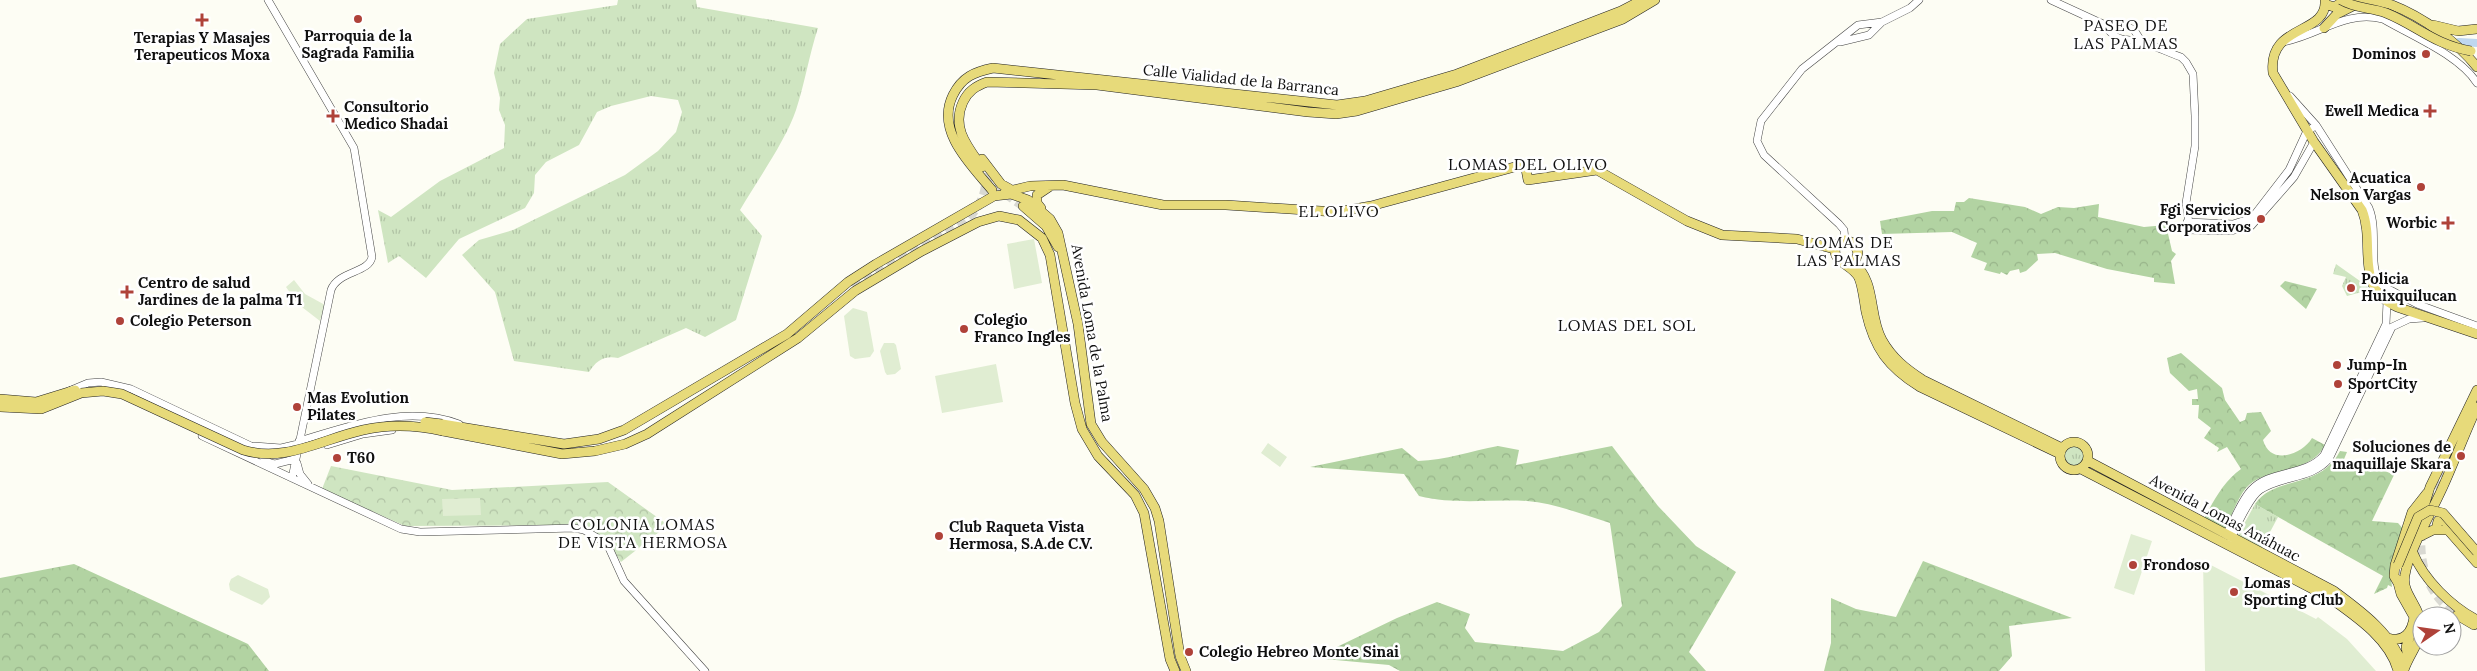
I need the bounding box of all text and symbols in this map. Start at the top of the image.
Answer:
marker: Terapias Y Masajes Terapeuticos Moxa [195,13,209,27]
marker: Parroquia de la Sagrada Familia [352,13,364,25]
district label: PASEO DE LAS PALMAS [2073,15,2179,53]
place label: Parroquia de la Sagrada Familia [302,26,415,62]
place label: Terapias Y Masajes Terapeuticos Moxa [134,28,270,64]
place label: Dominos [2352,44,2416,63]
marker: Dominos [2420,48,2432,60]
street label: Calle Vialidad de la Barranca [1142,60,1340,99]
place label: Consultorio Medico Shadai [344,97,448,133]
place label: Ewell Medica [2325,101,2419,120]
marker: Ewell Medica [2423,104,2437,118]
marker: Consultorio Medico Shadai [326,109,340,123]
district label: LOMAS DEL OLIVO [1448,154,1608,174]
place label: Acuatica Nelson Vargas [2310,168,2411,204]
marker: Acuatica Nelson Vargas [2415,181,2427,193]
place label: Fgi Servicios Corporativos [2158,200,2251,236]
district label: EL OLIVO [1298,201,1380,221]
marker: Fgi Servicios Corporativos [2255,213,2267,225]
place label: Worbic [2386,213,2437,232]
marker: Worbic [2441,216,2455,230]
district label: LOMAS DE LAS PALMAS [1796,232,1902,270]
street label: Avenida Loma de la Palma [1067,242,1118,423]
place label: Policia Huixquilucan [2361,269,2457,305]
place label: Centro de salud Jardines de la palma T1 [138,273,302,309]
marker: Policia Huixquilucan [2345,282,2357,294]
marker: Centro de salud Jardines de la palma T1 [120,285,134,299]
place label: Colegio Franco Ingles [974,310,1071,346]
place label: Colegio Peterson [130,311,252,330]
marker: Colegio Peterson [114,315,126,327]
district label: LOMAS DEL SOL [1558,315,1696,335]
marker: Colegio Franco Ingles [958,323,970,335]
place label: Jump-In [2347,355,2408,374]
marker: Jump-In [2331,359,2343,371]
place label: SportCity [2348,374,2418,393]
marker: SportCity [2332,378,2344,390]
place label: Mas Evolution Pilates [307,388,409,424]
marker: Mas Evolution Pilates [291,401,303,413]
place label: Soluciones de maquillaje Skara [2332,437,2451,473]
place label: T60 [347,448,375,467]
marker: Soluciones de maquillaje Skara [2455,450,2467,462]
marker: T60 [331,452,343,464]
street label: Avenida Lomas Anáhuac [2146,469,2304,565]
district label: COLONIA LOMAS DE VISTA HERMOSA [558,514,728,552]
place label: Club Raqueta Vista Hermosa, S.A.de C.V. [949,517,1093,553]
marker: Club Raqueta Vista Hermosa, S.A.de C.V. [933,530,945,542]
place label: Frondoso [2143,555,2210,574]
marker: Frondoso [2127,559,2139,571]
place label: Lomas Sporting Club [2244,573,2344,609]
marker: Lomas Sporting Club [2228,586,2240,598]
north arrow [2412,606,2462,656]
text: N [2440,621,2460,636]
place label: Colegio Hebreo Monte Sinai [1199,642,1399,661]
marker: Colegio Hebreo Monte Sinai [1183,646,1195,658]

